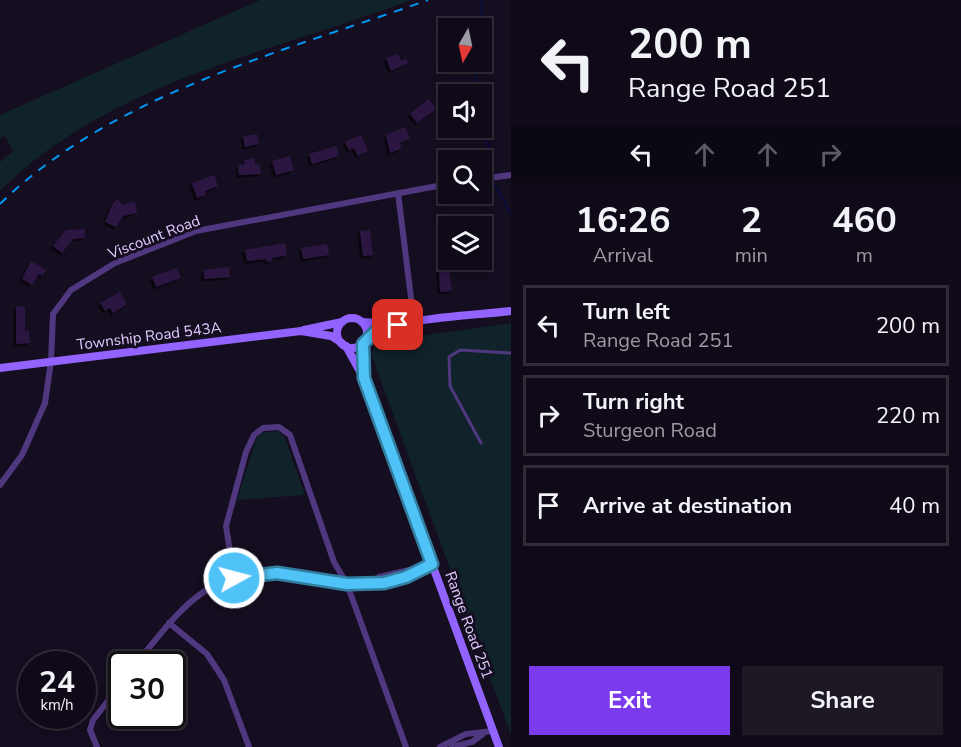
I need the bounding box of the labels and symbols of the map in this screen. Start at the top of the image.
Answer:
north arrow [438,18,492,72]
street label: Viscount Road [104,210,203,264]
pin [372,299,423,350]
street label: Township Road 543A [75,317,223,355]
position arrow [202,546,266,610]
street label: Range Road 251 [440,569,498,681]
speed limit sign: 30 [108,651,186,729]

